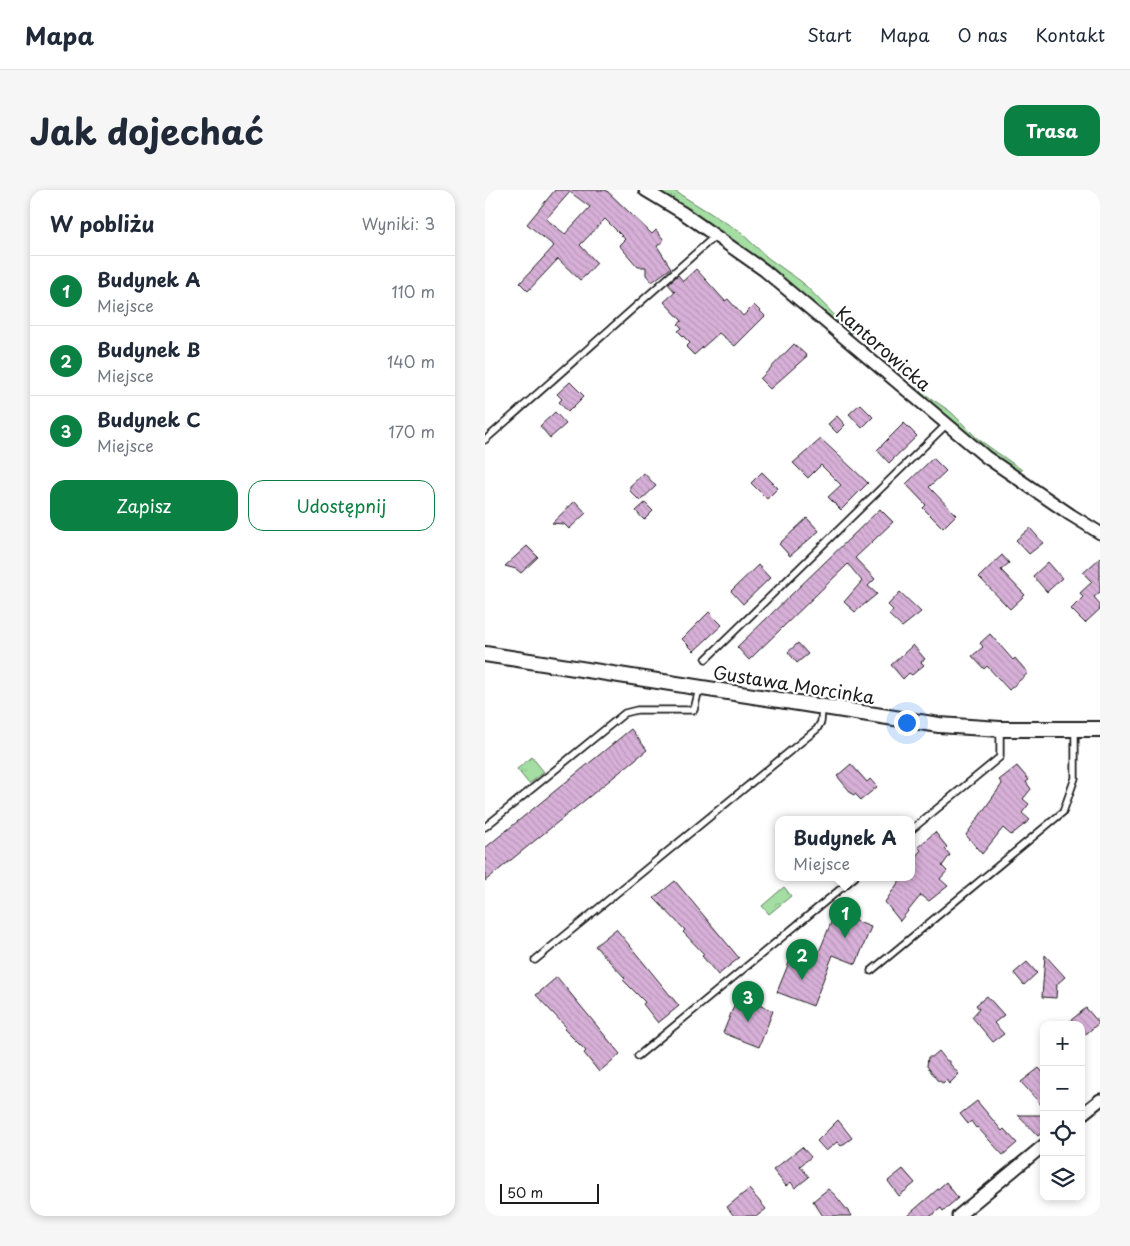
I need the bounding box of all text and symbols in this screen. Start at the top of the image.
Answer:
text: Mapa [25,17,94,53]
text: Start [807,21,852,48]
text: Mapa [880,21,929,48]
text: O nas [957,21,1007,48]
text: Kontakt [1035,21,1105,48]
text: Jak dojechać [30,104,264,157]
button: Trasa [1004,105,1100,156]
text: W pobliżu [50,207,155,239]
text: Wyniki: 3 [362,211,435,235]
text: Budynek A [97,265,200,293]
text: 1 [62,279,70,303]
text: 110 m [392,279,435,303]
text: Miejsce [97,293,154,317]
street label: Kantorowicka [831,299,938,397]
text: Budynek B [97,335,201,363]
text: 2 [60,349,72,373]
text: 140 m [387,349,435,373]
text: Miejsce [97,363,154,387]
text: Budynek C [97,405,201,433]
text: 3 [61,419,71,443]
text: 170 m [389,419,435,443]
text: Miejsce [97,433,154,457]
button: Zapisz [50,480,238,531]
button: Udostępnij [248,480,435,531]
street label: Gustawa Morcinka [711,658,877,710]
your location [894,710,920,736]
popup [775,816,915,881]
text: Budynek A [793,823,897,851]
text: Miejsce [793,851,850,875]
pin: 1 [829,897,861,938]
pin: 2 [786,939,818,980]
pin: 3 [732,981,764,1022]
map controls [1040,1021,1085,1201]
button: + [1040,1021,1085,1066]
button: − [1040,1066,1085,1111]
button: locate [1040,1111,1085,1156]
button: layers [1040,1156,1085,1201]
scale bar [500,1181,599,1204]
text: 50 m [507,1182,543,1203]

